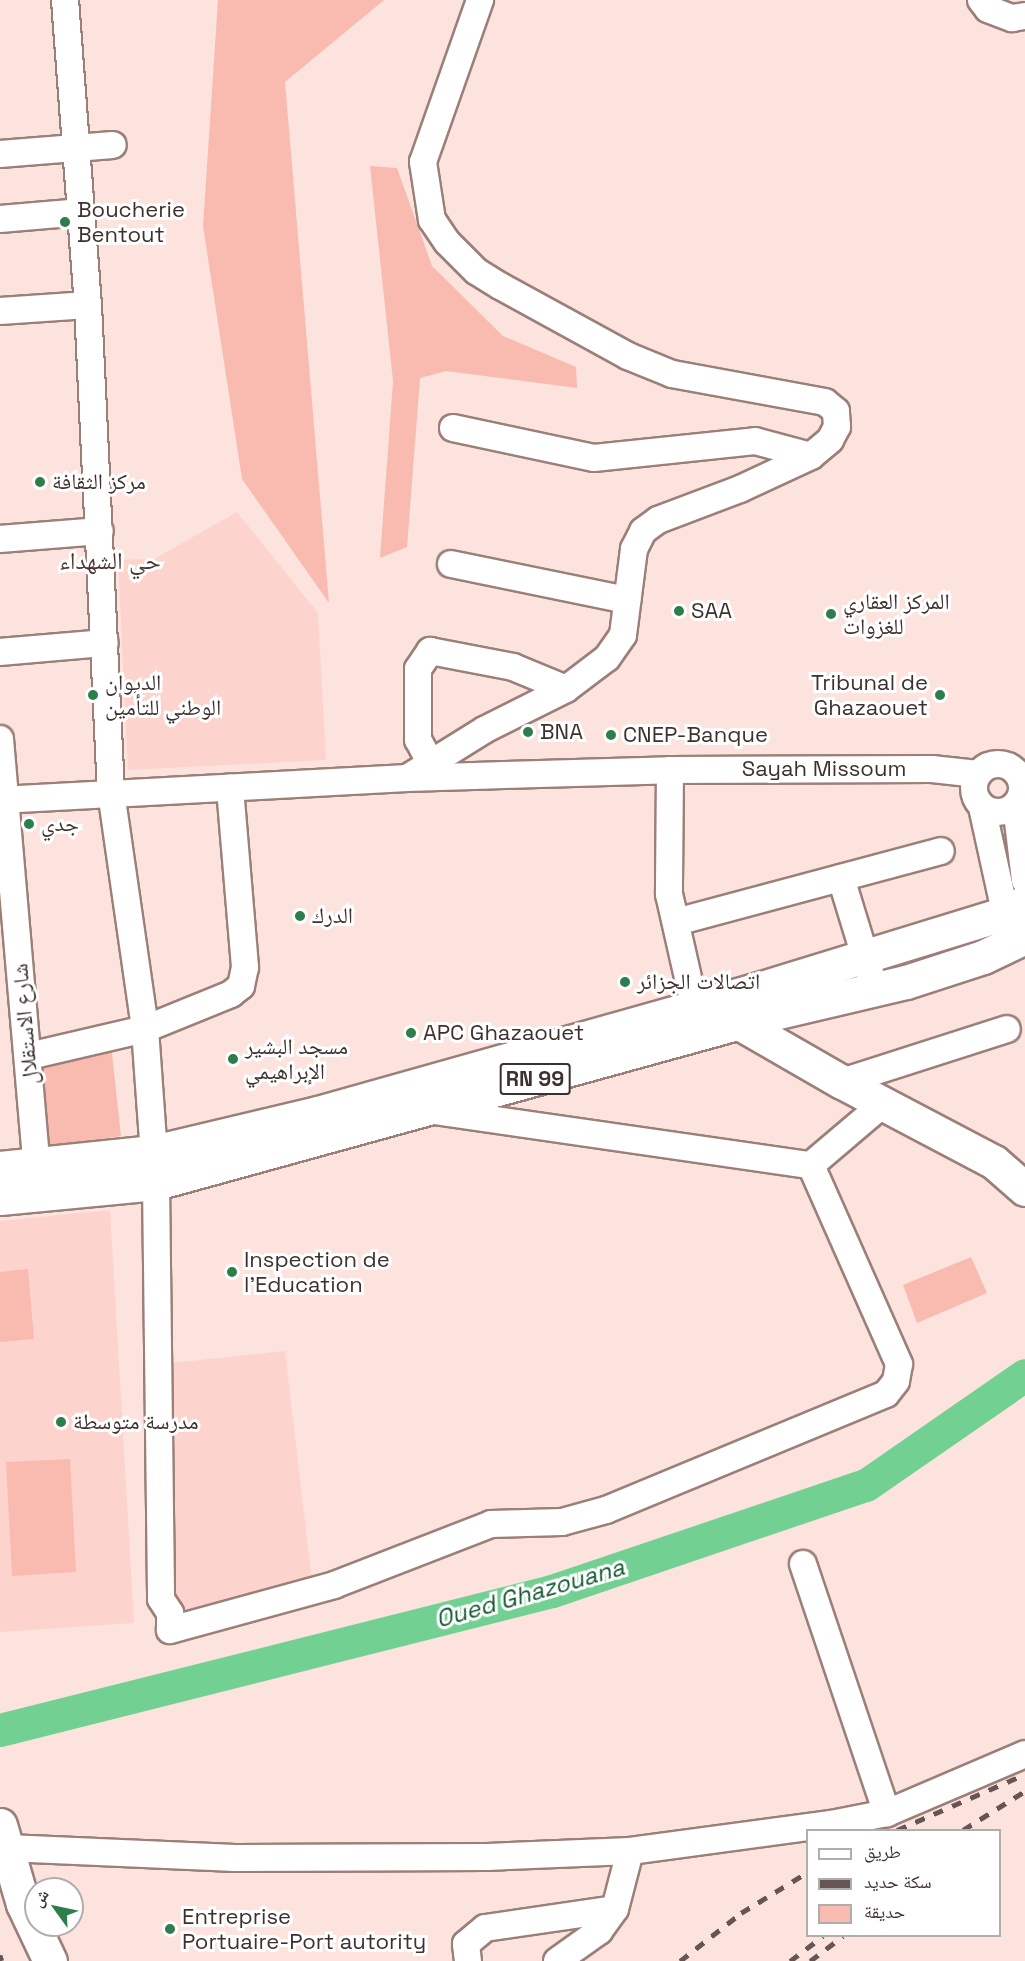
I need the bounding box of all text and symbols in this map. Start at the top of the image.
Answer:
place label: Boucherie Bentout [77,196,185,248]
marker: Boucherie Bentout [58,215,72,229]
place label: مركز الثقافة [52,469,146,495]
marker: مركز الثقافة [33,475,47,489]
district label: حي الشهداء [59,547,161,575]
place label: المركز العقاري للغزوات [843,588,950,640]
place label: SAA [691,598,732,624]
marker: SAA [672,604,686,618]
marker: المركز العقاري للغزوات [824,607,838,621]
place label: الديوان الوطني للتأمين [105,669,221,720]
place label: Tribunal de Ghazaouet [811,669,928,720]
marker: الديوان الوطني للتأمين [86,688,100,702]
marker: Tribunal de Ghazaouet [933,688,947,702]
place label: BNA [540,719,583,745]
place label: CNEP-Banque [623,722,768,748]
marker: BNA [521,725,535,739]
marker: CNEP-Banque [604,728,618,742]
street label: Sayah Missoum [742,756,906,782]
place label: جدي [41,811,79,837]
marker: جدي [22,817,36,831]
place label: الدرك [312,903,353,929]
marker: الدرك [293,909,307,923]
street label: شارع الاستقلال [7,962,43,1086]
place label: اتصالات الجزائر [637,969,760,995]
marker: اتصالات الجزائر [618,975,632,989]
place label: APC Ghazaouet [423,1020,584,1046]
marker: APC Ghazaouet [404,1026,418,1040]
place label: مسجد البشير الإبراهيمي [245,1033,348,1084]
marker: مسجد البشير الإبراهيمي [226,1052,240,1066]
road number: RN 99 [499,1061,571,1097]
place label: Inspection de l'Education [244,1246,390,1298]
marker: Inspection de l'Education [225,1265,239,1279]
place label: مدرسة متوسطة [73,1409,199,1435]
marker: مدرسة متوسطة [54,1415,68,1429]
water label: Oued Ghazouana [432,1552,628,1634]
legend [806,1829,1001,1937]
text: طريق [864,1840,901,1863]
text: سكة حديد [864,1870,932,1893]
north arrow [24,1877,84,1937]
text: ش [27,1885,54,1911]
text: حديقة [864,1900,905,1923]
place label: Entreprise Portuaire-Port autority [182,1903,426,1954]
marker: Entreprise Portuaire-Port autority [163,1922,177,1936]

